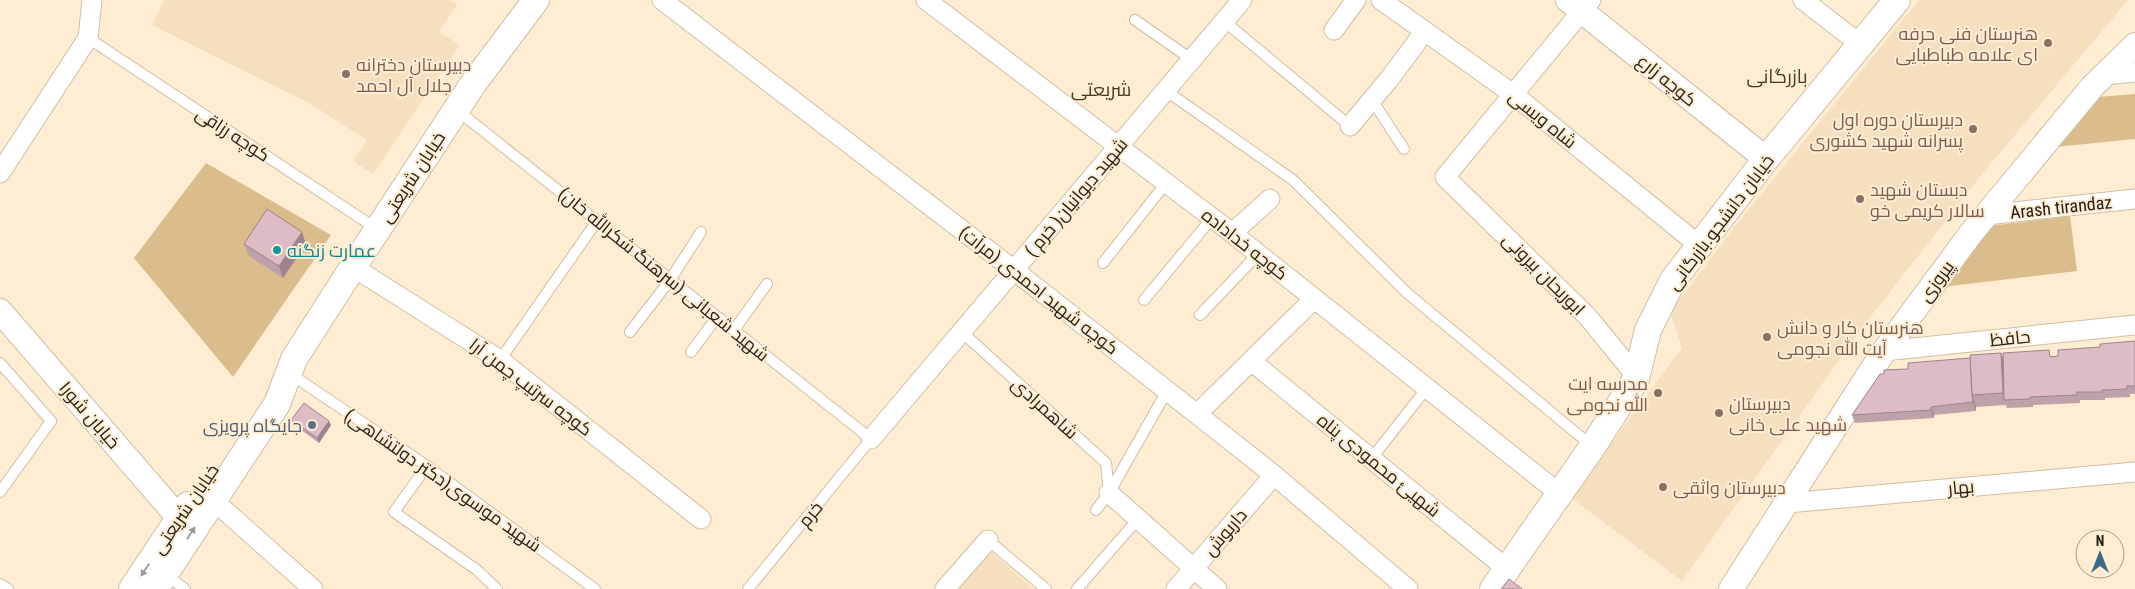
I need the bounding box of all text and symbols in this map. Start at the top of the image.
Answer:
place label: هنرستان فنی حرفه ای علامه طباطبایی [1895,23,2038,66]
marker: هنرستان فنی حرفه ای علامه طباطبایی [2042,37,2054,49]
street label: کوچه زارع [1632,50,1701,112]
place label: دبیرستان دخترانه جلال آل احمد [356,54,471,97]
district label: بازرگانی [1747,65,1807,88]
marker: دبیرستان دخترانه جلال آل احمد [340,68,352,80]
district label: شریعتی [1071,78,1131,101]
street label: شاه ویسی [1504,85,1581,153]
street label: کوچه رزاقی [191,102,274,167]
place label: دبیرستان دوره اول پسرانه شهید کشوری [1810,109,1963,153]
marker: دبیرستان دوره اول پسرانه شهید کشوری [1967,123,1979,135]
street label: خیابان شریعتی [375,128,450,227]
street label: شهید دیوانیان( خرم ) [1020,133,1133,262]
street label: خیابان دانشجو.بازرگانی [1662,150,1779,295]
place label: دبستان شهید سالار کریمی خو [1870,179,1985,222]
street label: شهید شعبانی (سرهنگ شکرالله خان) [554,182,774,366]
street label: Arash tirandaz [2009,191,2113,223]
marker: دبستان شهید سالار کریمی خو [1854,193,1866,205]
street label: کوچه خداداده [1197,204,1292,286]
street label: کوچه شهید احمدی (مرآت) [954,221,1123,360]
street label: ابوریحان بیرونی [1498,228,1590,320]
place label: عمارت زنگنه [287,240,376,262]
marker: عمارت زنگنه [271,244,283,256]
street label: پیروزی [1914,256,1960,307]
place label: هنرستان کار و دانش آیت الله نجومی [1777,317,1924,360]
street label: حافظ [1989,325,2031,351]
marker: هنرستان کار و دانش آیت الله نجومی [1761,331,1773,343]
street label: کوچه سرتیپ چمن آرا [464,334,597,442]
street label: شاهمرادی [1007,373,1082,444]
place label: مدرسه ایت الله نجومی [1567,373,1648,416]
street label: خیابان شورا [55,377,125,453]
marker: مدرسه ایت الله نجومی [1652,387,1664,399]
place label: دبیرستان شهید علی خانی [1729,393,1847,436]
street label: شهید موسوی(دکتر دولتشاهی) [340,404,545,557]
marker: دبیرستان شهید علی خانی [1713,407,1725,419]
street label: شهیئ محمودی پناه [1312,409,1445,523]
place label: جایگاه پرویزی [203,415,302,438]
marker: جایگاه پرویزی [306,419,318,431]
street label: خیابان شریعتی [147,460,224,559]
street label: بهار [1946,475,1975,500]
place label: دبیرستان واثقی [1673,477,1786,499]
marker: دبیرستان واثقی [1657,481,1669,493]
street label: خرم [793,497,828,532]
street label: داریوش [1199,504,1252,560]
one-way arrow [186,527,196,540]
north arrow [2075,529,2125,579]
text: N [2096,533,2104,549]
one-way arrow [140,563,150,577]

